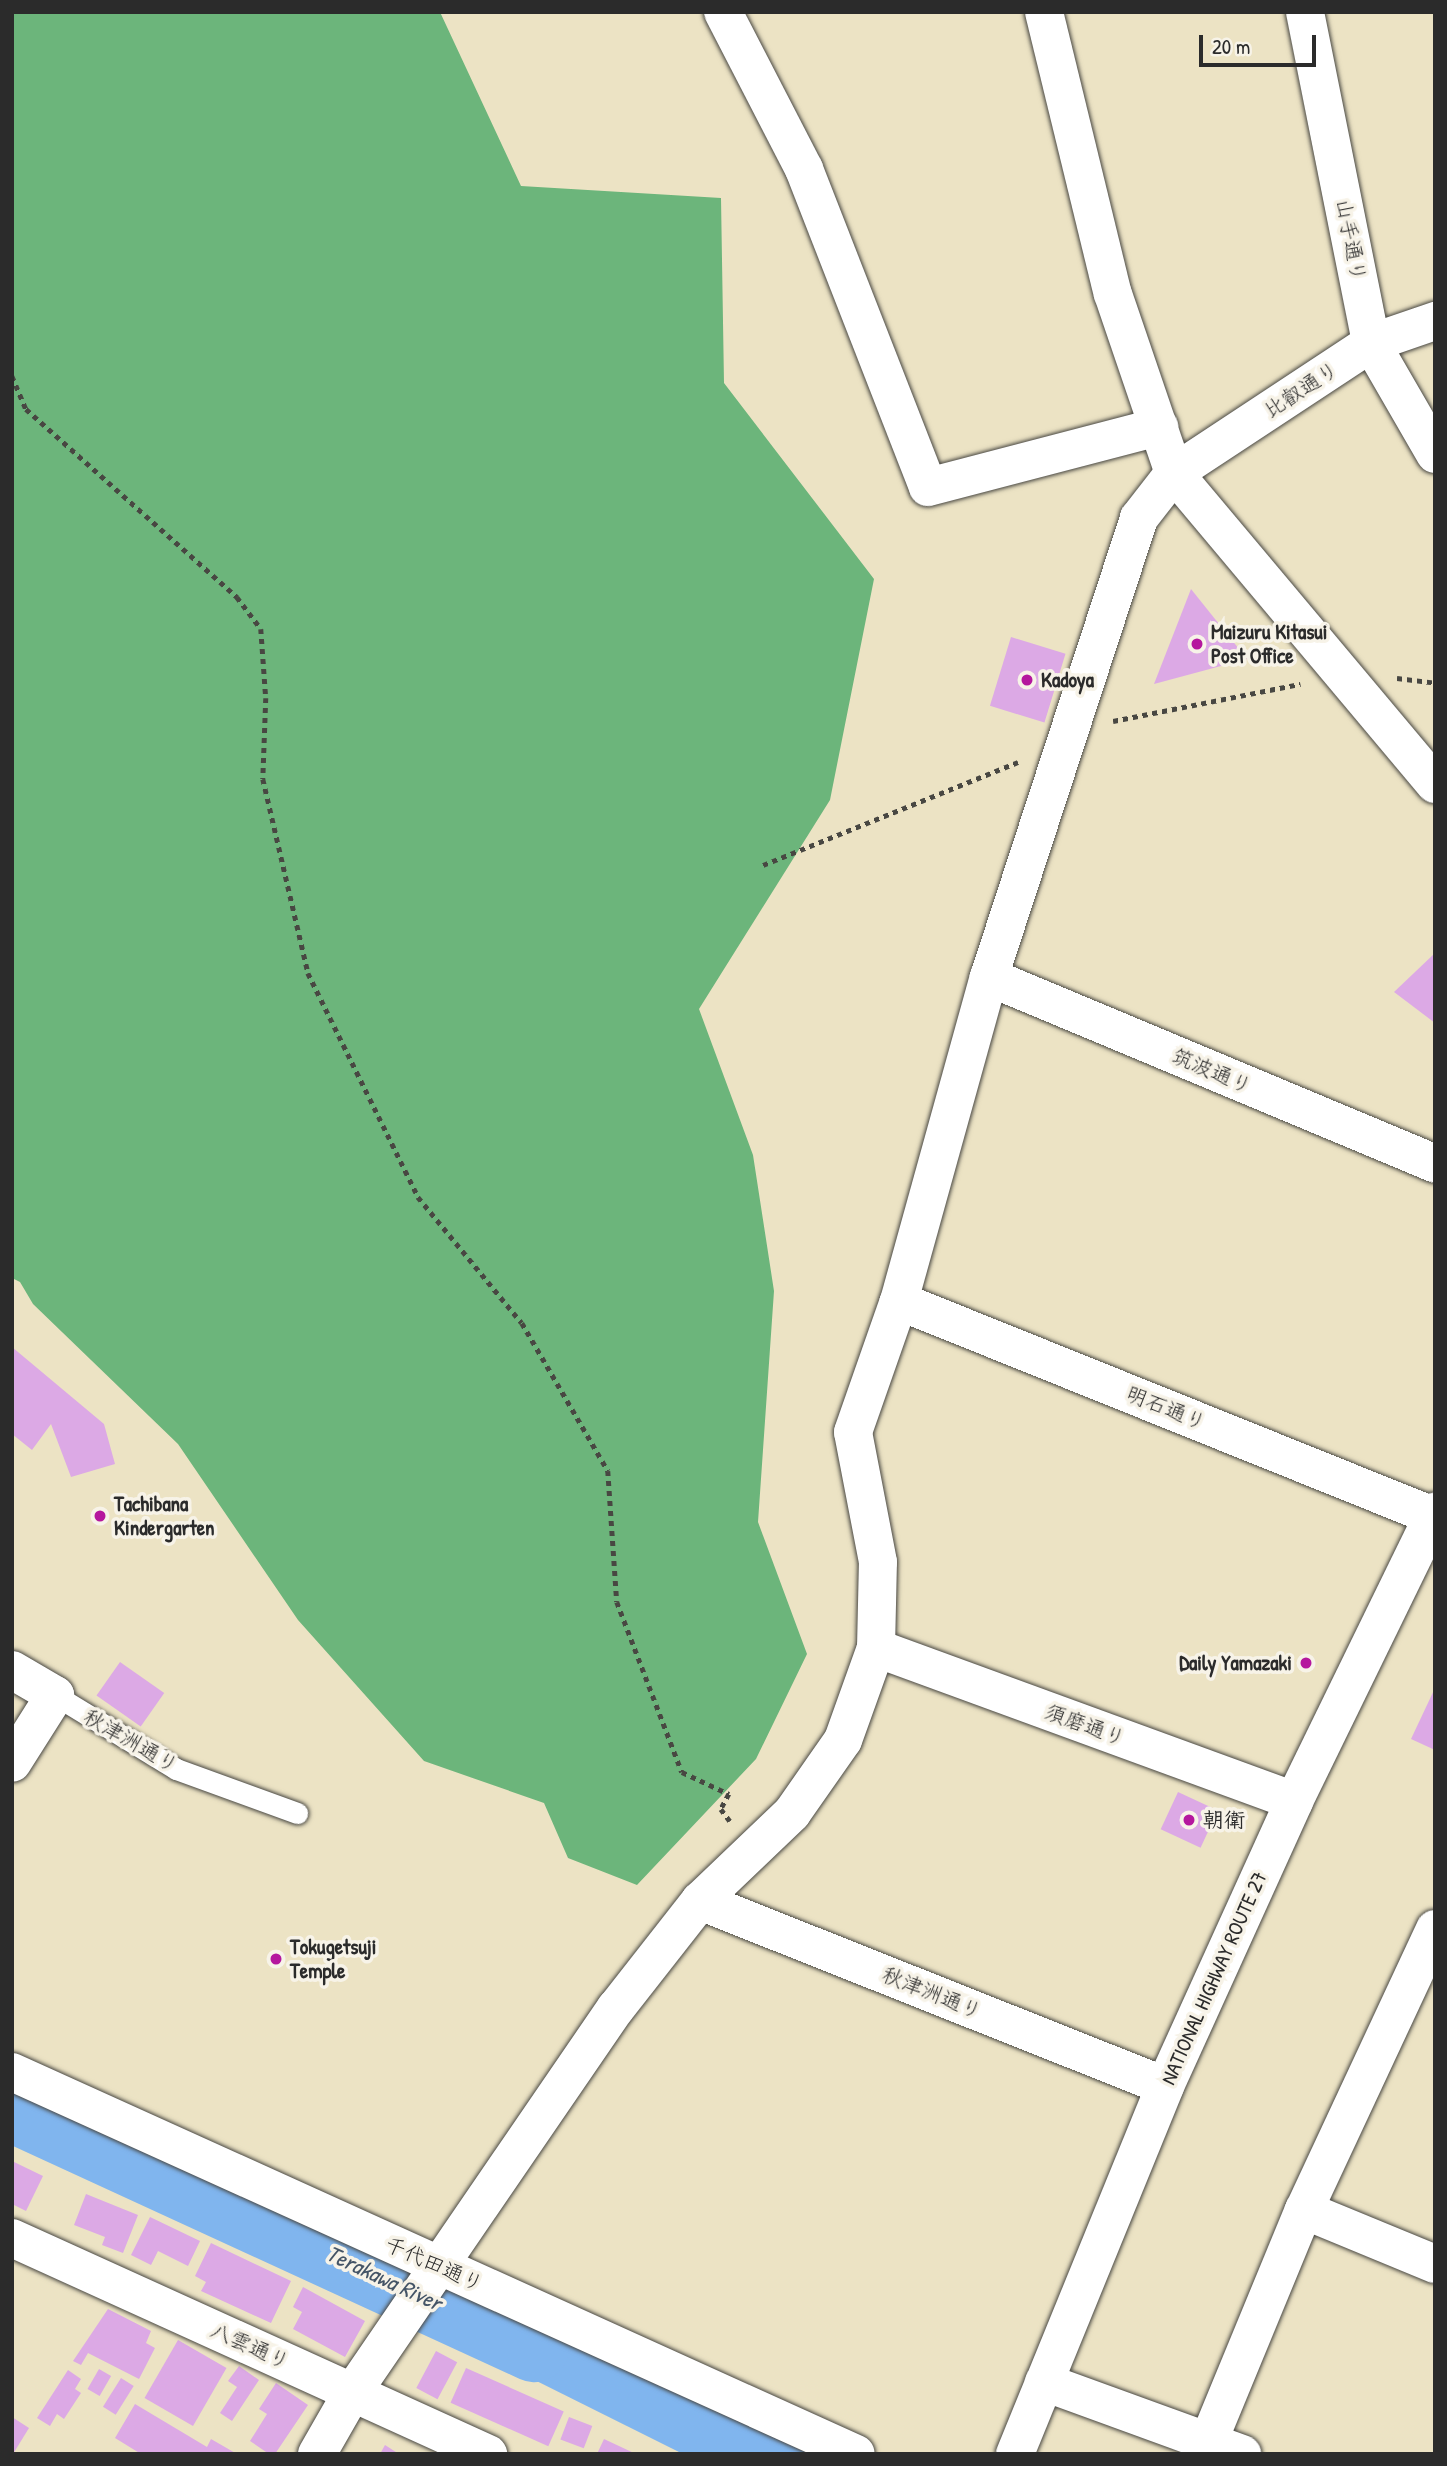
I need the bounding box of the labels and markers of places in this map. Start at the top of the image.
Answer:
place label: Maizuru Kitasui Post Office [1211,619,1327,669]
marker: Maizuru Kitasui Post Office [1189,636,1205,652]
place label: Kadoya [1041,667,1094,693]
marker: Kadoya [1019,672,1035,688]
place label: Tachibana Kindergarten [114,1491,215,1541]
marker: Tachibana Kindergarten [92,1508,108,1524]
place label: Daily Yamazaki [1179,1650,1292,1676]
marker: Daily Yamazaki [1298,1655,1314,1671]
place label: 朝衛 [1203,1807,1245,1833]
marker: 朝衛 [1181,1812,1197,1828]
place label: Tokugetsuji Temple [290,1934,376,1984]
marker: Tokugetsuji Temple [268,1951,284,1967]

